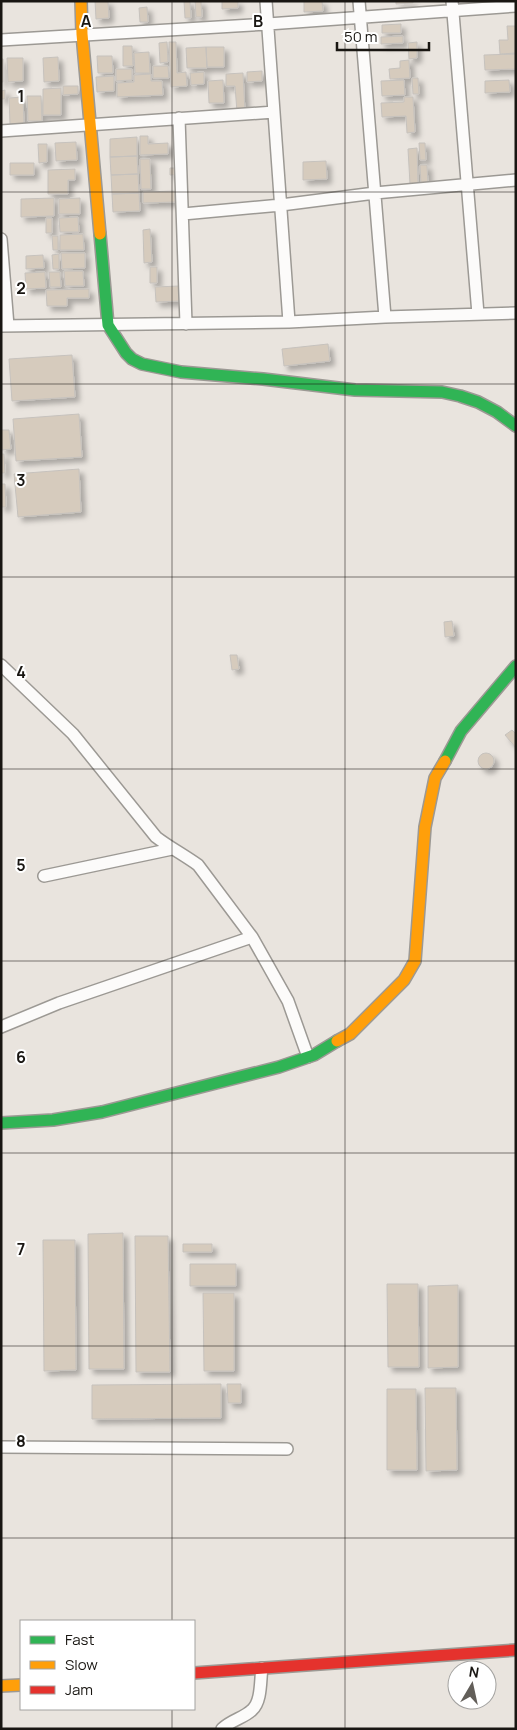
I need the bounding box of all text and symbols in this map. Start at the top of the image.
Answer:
text: A [81,10,92,32]
text: B [253,10,263,32]
scale bar [337,20,430,52]
text: 50 m [344,26,378,47]
text: 1 [17,85,25,107]
text: 2 [16,277,26,299]
text: 3 [16,469,26,491]
text: 4 [16,661,26,683]
text: 5 [16,854,26,876]
text: 6 [16,1046,26,1068]
text: 7 [17,1238,25,1260]
text: 8 [16,1430,26,1452]
legend [20,1620,195,1710]
text: Fast [65,1629,94,1650]
text: Slow [65,1654,98,1675]
north arrow [447,1660,497,1710]
text: N [468,1661,481,1682]
text: Jam [65,1679,93,1700]

